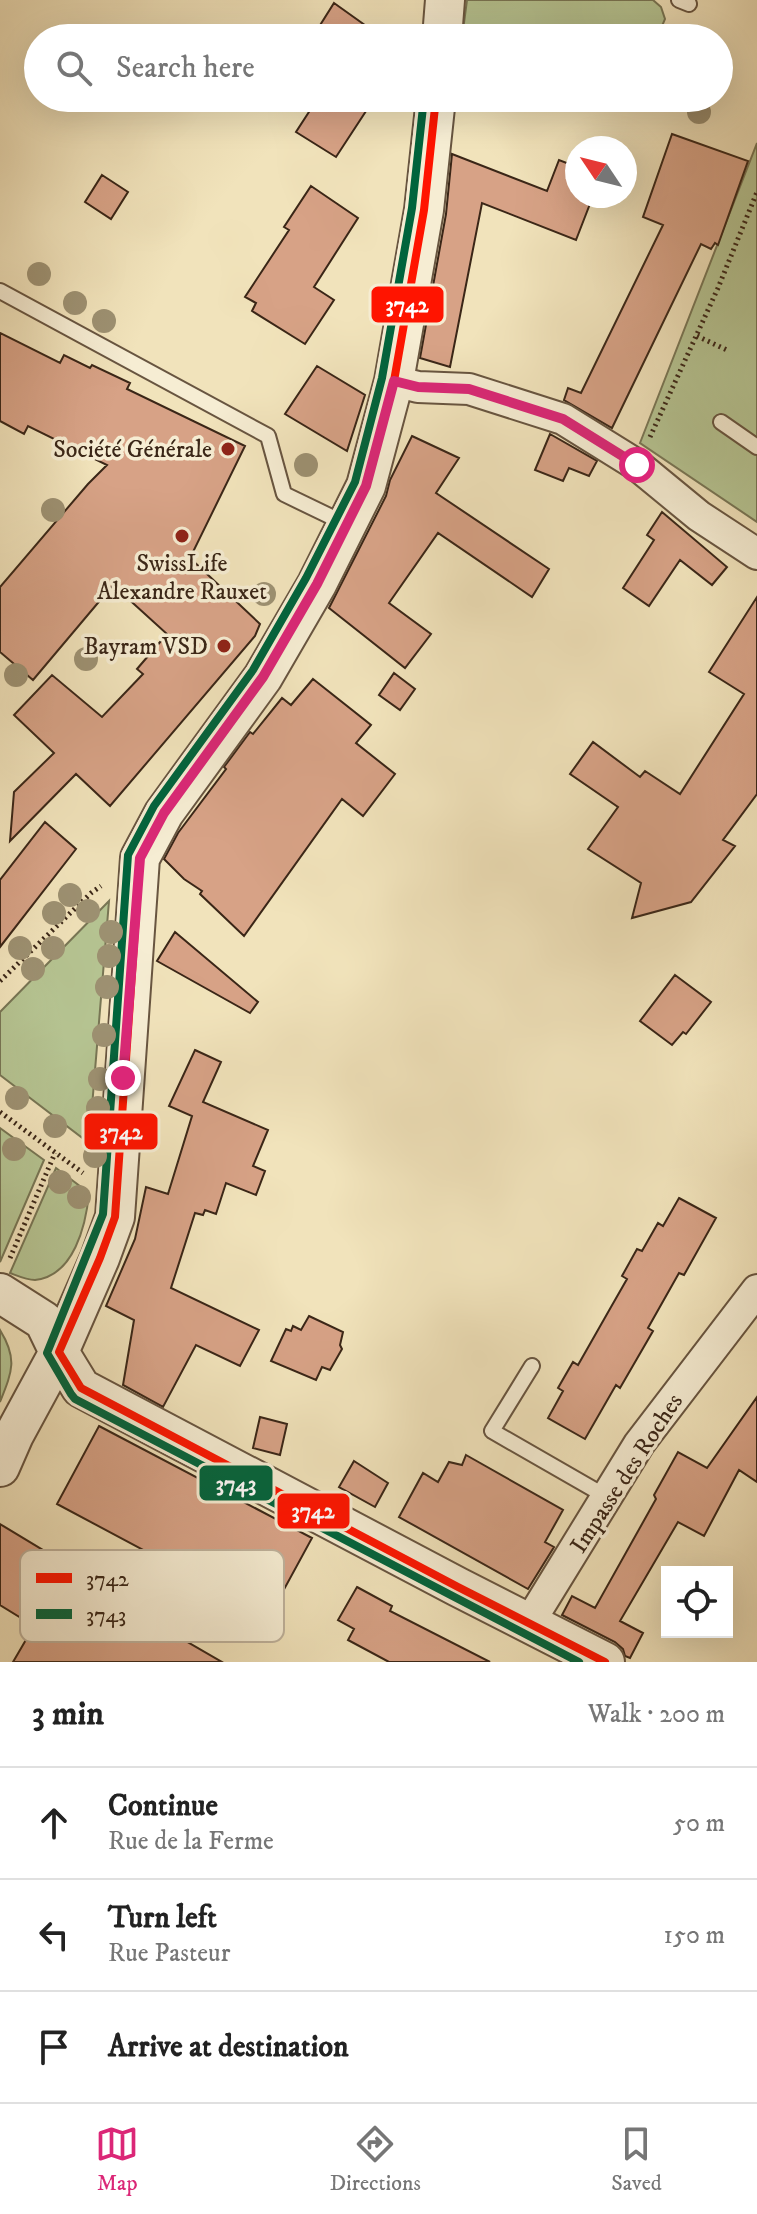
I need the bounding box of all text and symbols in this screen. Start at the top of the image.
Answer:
search box [24,24,733,112]
icon: search [52,46,96,90]
text: Search here [116,50,255,87]
north arrow [565,136,637,208]
line badge: 3742 [370,285,445,324]
text: 3742 [386,292,430,319]
place label: Société Générale [53,435,212,465]
marker: Société Générale [219,440,237,458]
route start [619,447,655,483]
marker: SwissLife Alexandre Rauxet [173,527,191,545]
place label: SwissLife Alexandre Rauxet [97,549,267,607]
place label: Bayram VSD [83,632,208,662]
marker: Bayram VSD [215,637,233,655]
route end [105,1060,141,1096]
line badge: 3742 [83,1112,159,1151]
text: 3742 [100,1119,144,1146]
street label: Impasse des Roches [564,1388,690,1559]
line badge: 3743 [198,1464,274,1502]
text: 3743 [216,1471,256,1498]
line badge: 3742 [276,1492,351,1530]
text: 3742 [292,1498,336,1525]
legend [20,1550,284,1642]
text: 3742 [86,1566,129,1593]
map controls [661,1566,733,1638]
button: locate [661,1566,733,1638]
text: 3743 [86,1602,126,1629]
text: 3 min [32,1693,104,1735]
text: Walk · 200 m [588,1698,725,1731]
text: Continue [108,1788,218,1825]
icon: ahead [32,1801,76,1845]
text: 50 m [673,1807,725,1840]
text: Rue de la Ferme [108,1825,274,1858]
text: Turn left [108,1900,217,1937]
icon: left [32,1913,76,1957]
text: 150 m [664,1919,725,1952]
text: Rue Pasteur [108,1937,230,1970]
icon: arrive [32,2025,76,2069]
text: Arrive at destination [108,2029,349,2066]
tab: Map [95,2122,139,2197]
tab: Directions [330,2122,421,2197]
tab: Saved [611,2122,662,2197]

